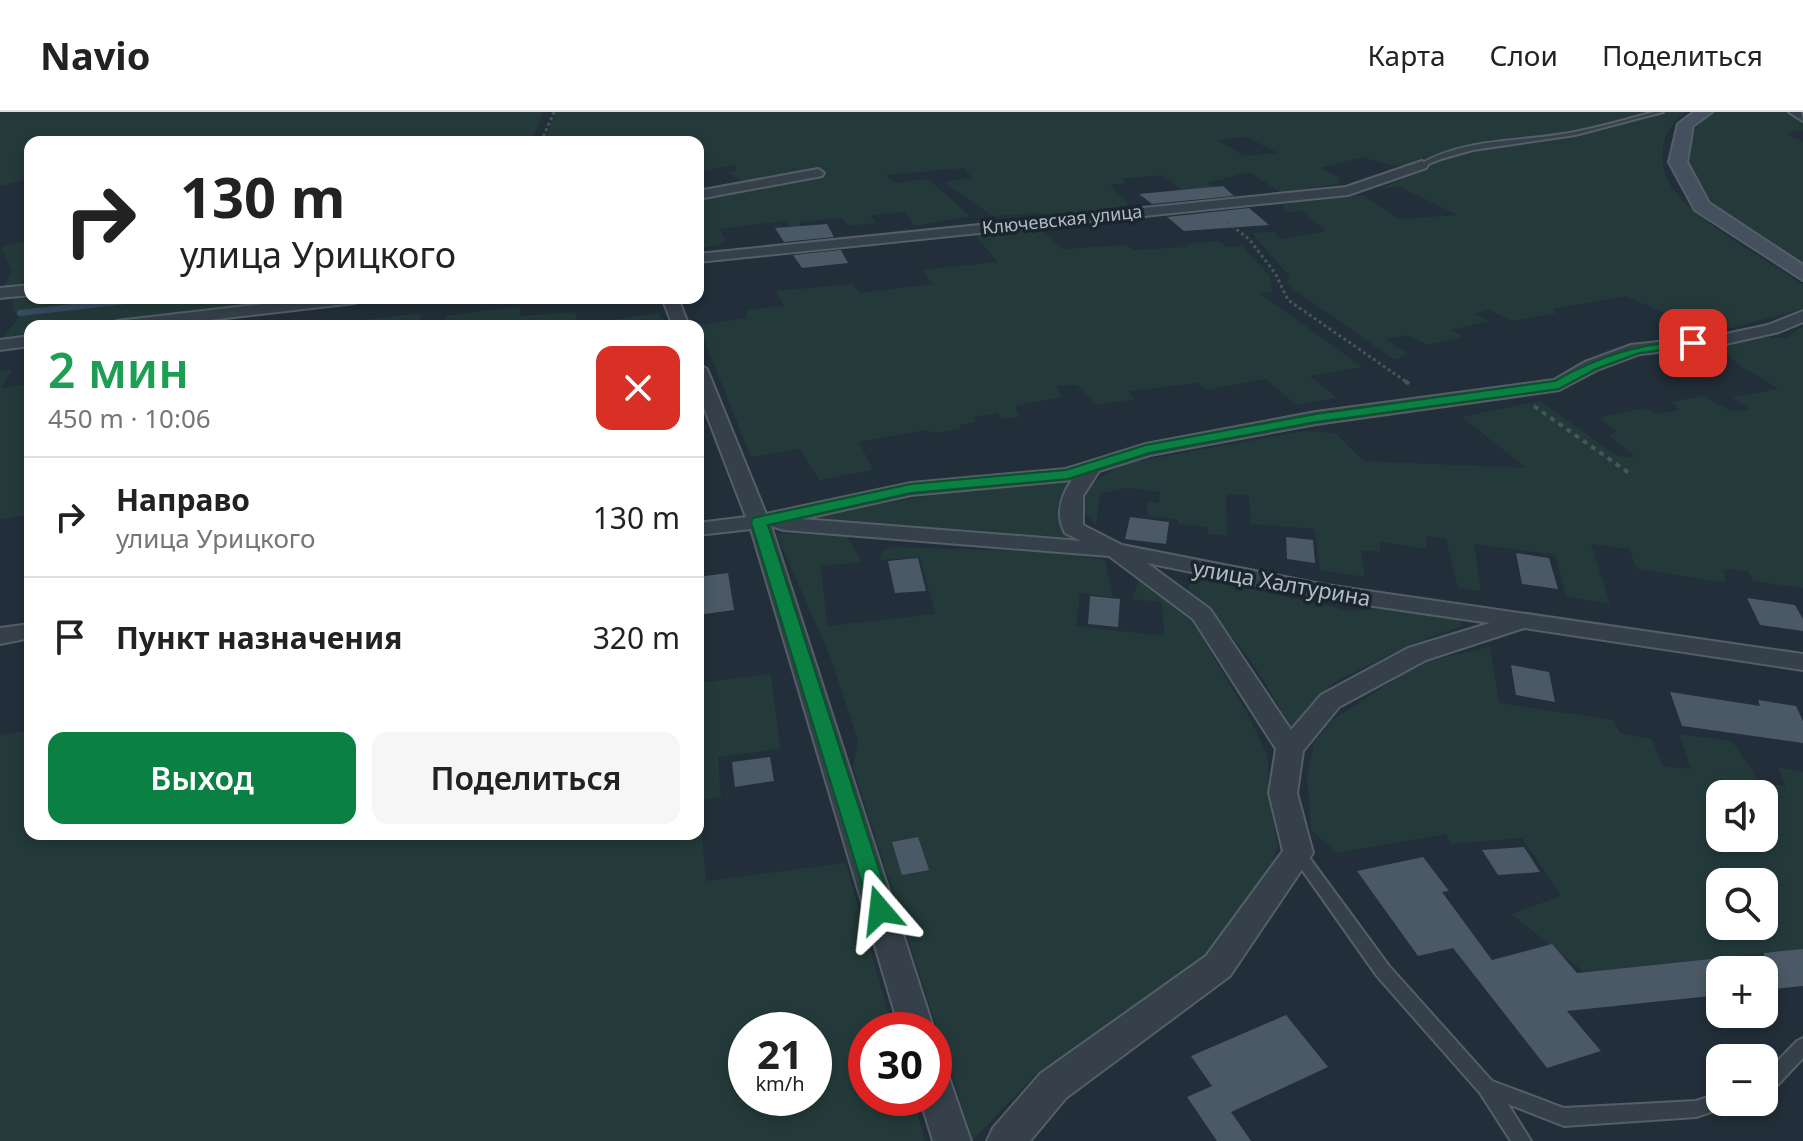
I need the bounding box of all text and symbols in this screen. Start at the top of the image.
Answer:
text: Navio [40,29,150,81]
text: Карта [1367,36,1446,74]
text: Слои [1490,36,1558,74]
text: Поделиться [1602,36,1763,74]
text: 130 m [180,158,345,234]
icon: right [48,168,152,272]
street label: Ключевская улица [981,199,1143,239]
text: улица Урицкого [180,230,456,279]
pin [1659,309,1727,377]
icon: arrive [1671,321,1715,365]
text: 2 мин [48,337,189,402]
button: close [596,346,680,430]
text: 450 m · 10:06 [48,400,211,436]
text: Направо [116,479,250,520]
icon: right [48,495,92,539]
text: 130 m [593,497,680,538]
text: улица Урицкого [116,520,315,556]
street label: улица Халтурина [1191,552,1373,612]
icon: arrive [48,615,92,659]
text: Пункт назначения [116,617,402,658]
text: 320 m [593,617,680,658]
button: Выход [48,732,356,824]
button: Поделиться [372,732,680,824]
map controls [1706,780,1778,1116]
button: sound [1706,780,1778,852]
position arrow [838,868,922,952]
button: search [1706,868,1778,940]
button: + [1706,956,1778,1028]
speed limit sign: 30 [848,1012,952,1116]
text: 21 [757,1026,803,1081]
button: − [1706,1044,1778,1116]
text: km/h [755,1070,805,1097]

